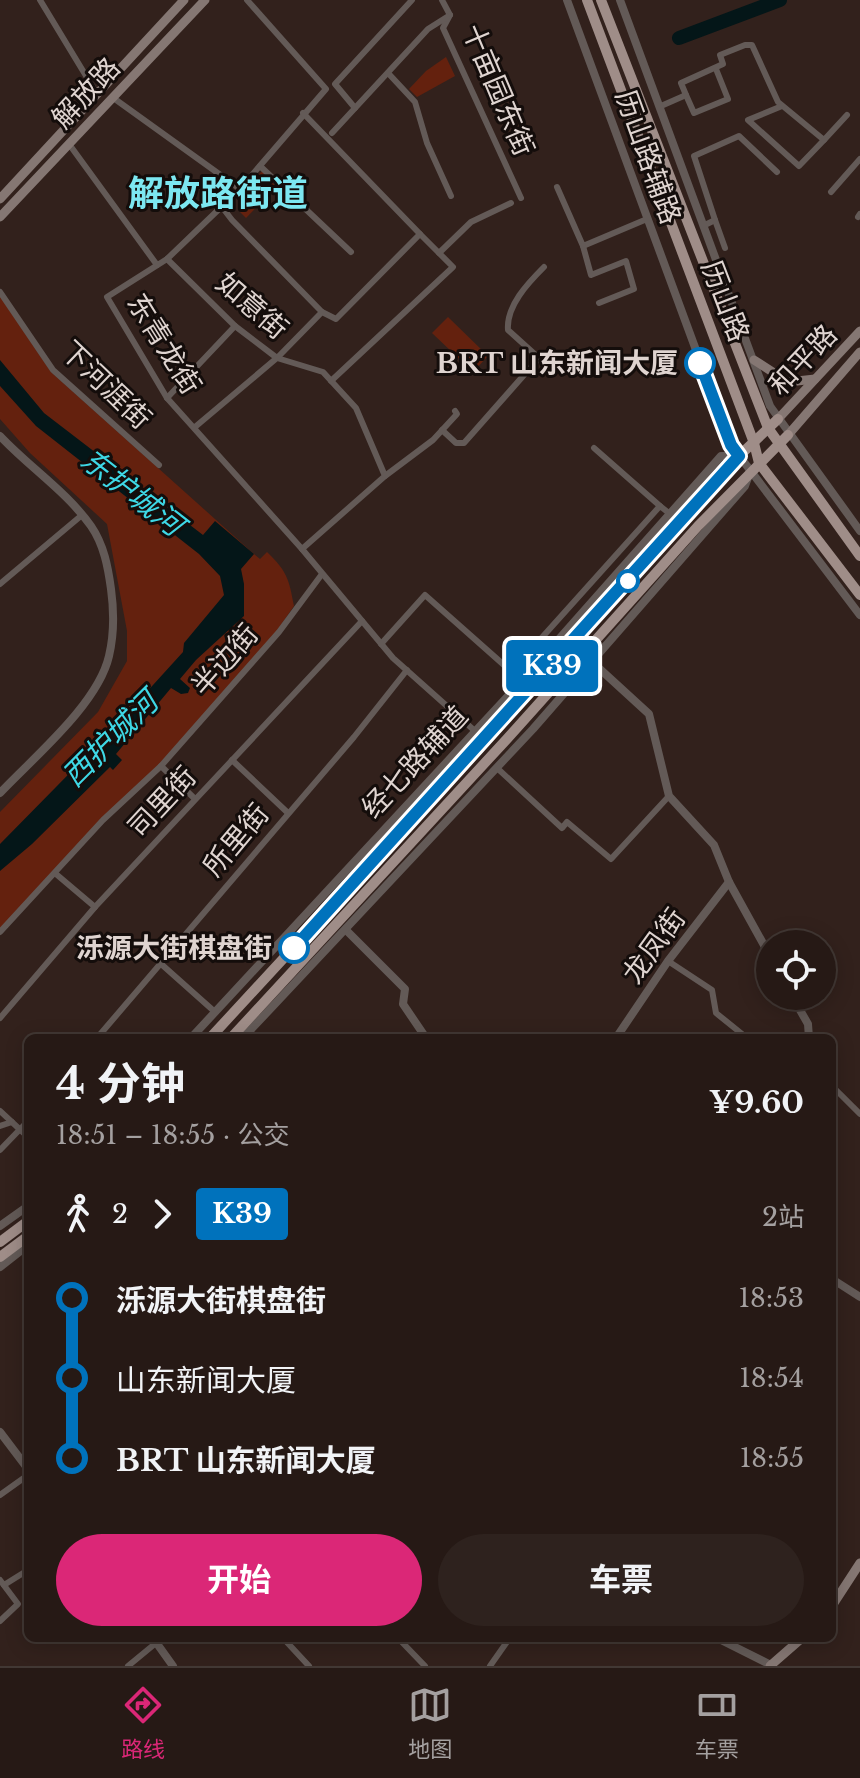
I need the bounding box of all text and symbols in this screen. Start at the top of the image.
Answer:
street label: 十亩园东街 [455,19,541,161]
street label: 解放路 [45,50,127,136]
street label: 历山路辅路 [608,85,688,229]
district label: 解放路街道 [128,171,308,216]
street label: 历山路 [694,256,756,346]
street label: 如意街 [209,265,295,347]
street label: 东青龙街 [119,287,209,401]
street label: 和平路 [762,317,844,403]
street label: 下河涯街 [54,334,158,436]
place label: BRT 山东新闻大厦 [436,346,678,381]
marker: BRT 山东新闻大厦 [685,348,715,378]
water label: 东护城河 [73,440,195,547]
unlabelled marker [617,570,639,592]
street label: 半边街 [184,617,266,703]
line badge: K39 [506,640,598,692]
text: K39 [522,648,582,683]
water label: 西护城河 [54,680,169,795]
street label: 经七路辅道 [354,699,476,825]
street label: 司里街 [121,759,203,845]
street label: 所里街 [196,797,276,883]
street label: 龙凤街 [615,902,693,990]
map controls [756,930,836,1010]
button: locate [756,930,836,1010]
place label: 泺源大街棋盘街 [76,931,272,966]
marker: 泺源大街棋盘街 [279,933,309,963]
text: 4 分钟 [56,1056,185,1111]
text: ¥9.60 [709,1084,804,1121]
text: 18:51 – 18:55 · 公交 [56,1119,290,1151]
icon: walk [56,1192,100,1236]
icon: forward [140,1192,184,1236]
text: K39 [212,1196,272,1231]
text: 2 [112,1198,128,1230]
text: 2站 [762,1201,804,1233]
text: 泺源大街棋盘街 [116,1282,326,1319]
text: 18:53 [738,1282,804,1314]
text: 山东新闻大厦 [116,1362,296,1399]
text: 18:54 [739,1362,804,1394]
text: BRT 山东新闻大厦 [116,1442,376,1479]
text: 18:55 [740,1442,804,1474]
button: 开始 [56,1534,422,1626]
button: 车票 [438,1534,804,1626]
tab: 路线 [121,1683,165,1763]
tab: 地图 [408,1683,452,1763]
tab: 车票 [695,1683,739,1763]

